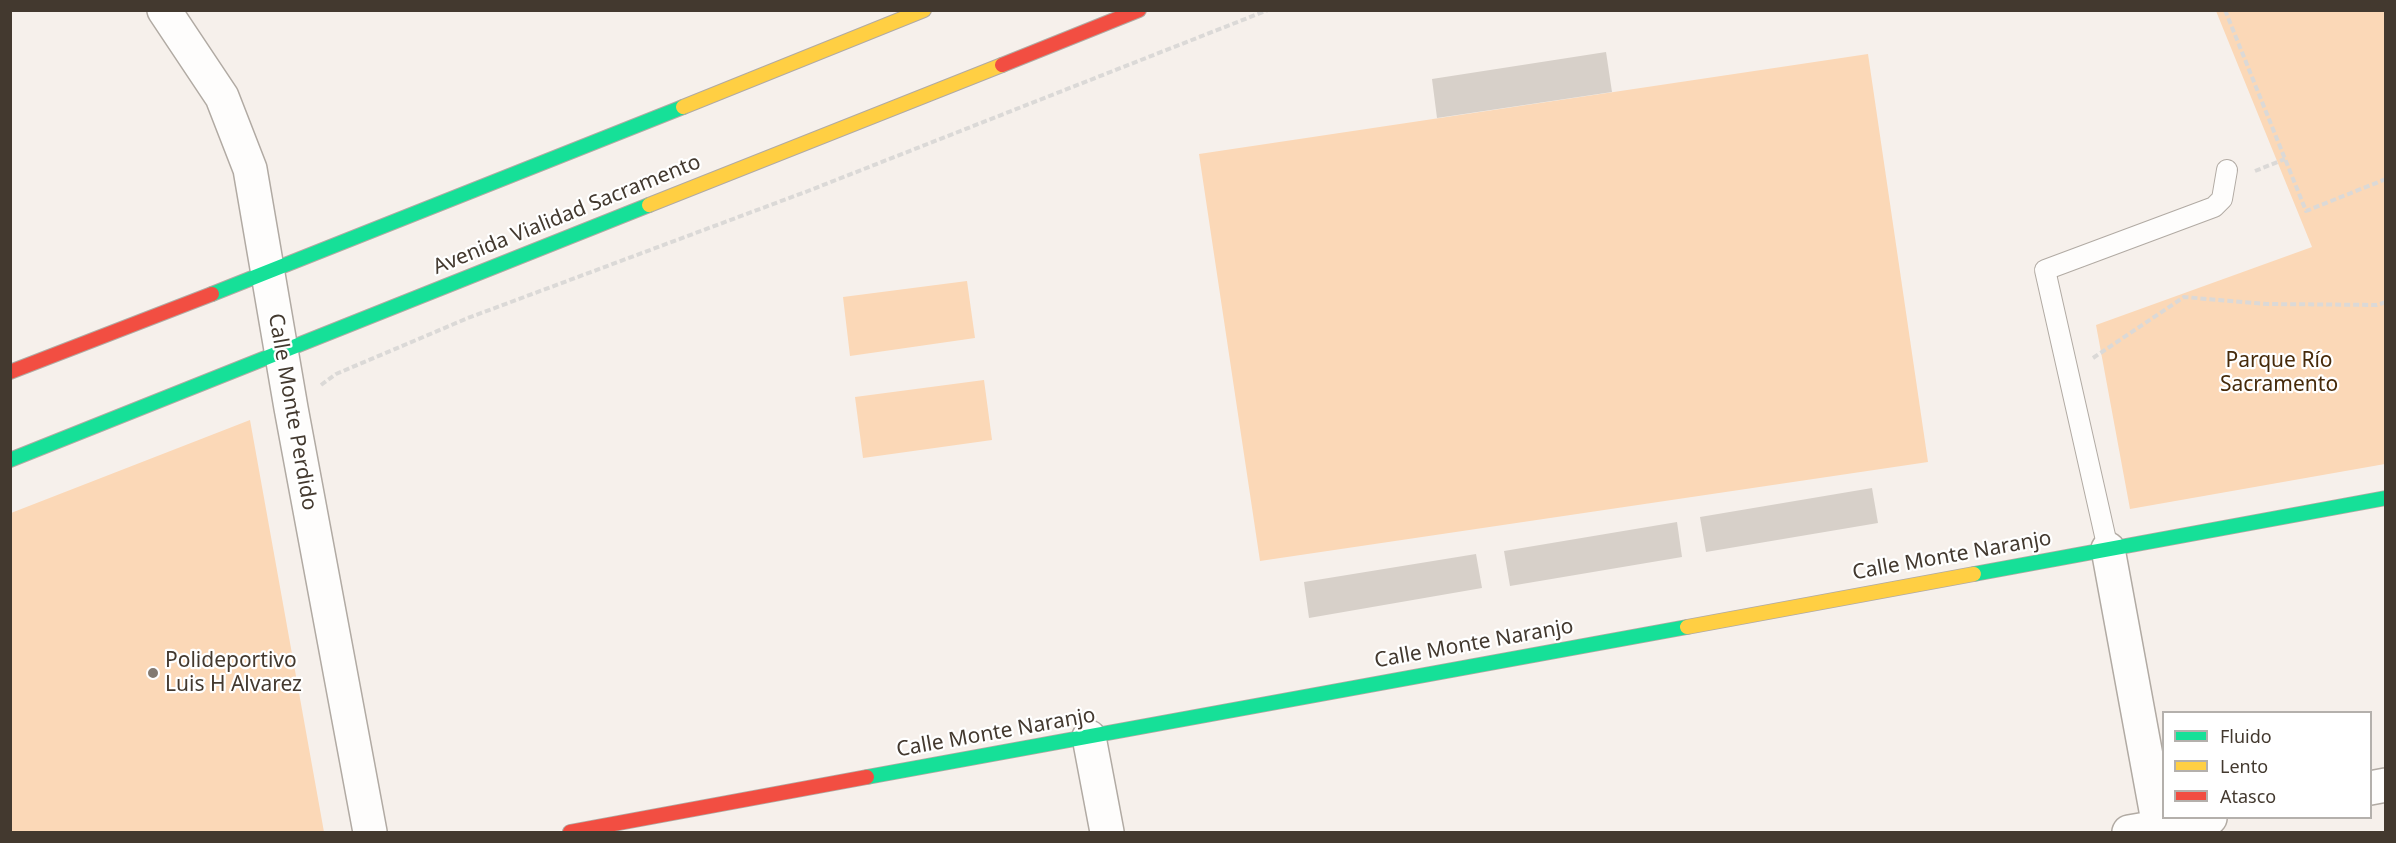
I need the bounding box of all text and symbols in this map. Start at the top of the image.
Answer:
street label: Avenida Vialidad Sacramento [430,150,704,280]
street label: Calle Monte Perdido [262,312,322,512]
park label: Parque Río Sacramento [2220,348,2338,398]
street label: Calle Monte Naranjo [1851,526,2053,586]
street label: Calle Monte Naranjo [1373,614,1575,674]
place label: Polideportivo Luis H Alvarez [165,648,302,698]
marker: Polideportivo Luis H Alvarez [146,666,160,680]
street label: Calle Monte Naranjo [895,703,1097,763]
legend [2162,711,2372,819]
text: Fluido [2220,724,2272,748]
text: Lento [2220,754,2268,778]
text: Atasco [2220,784,2276,808]

